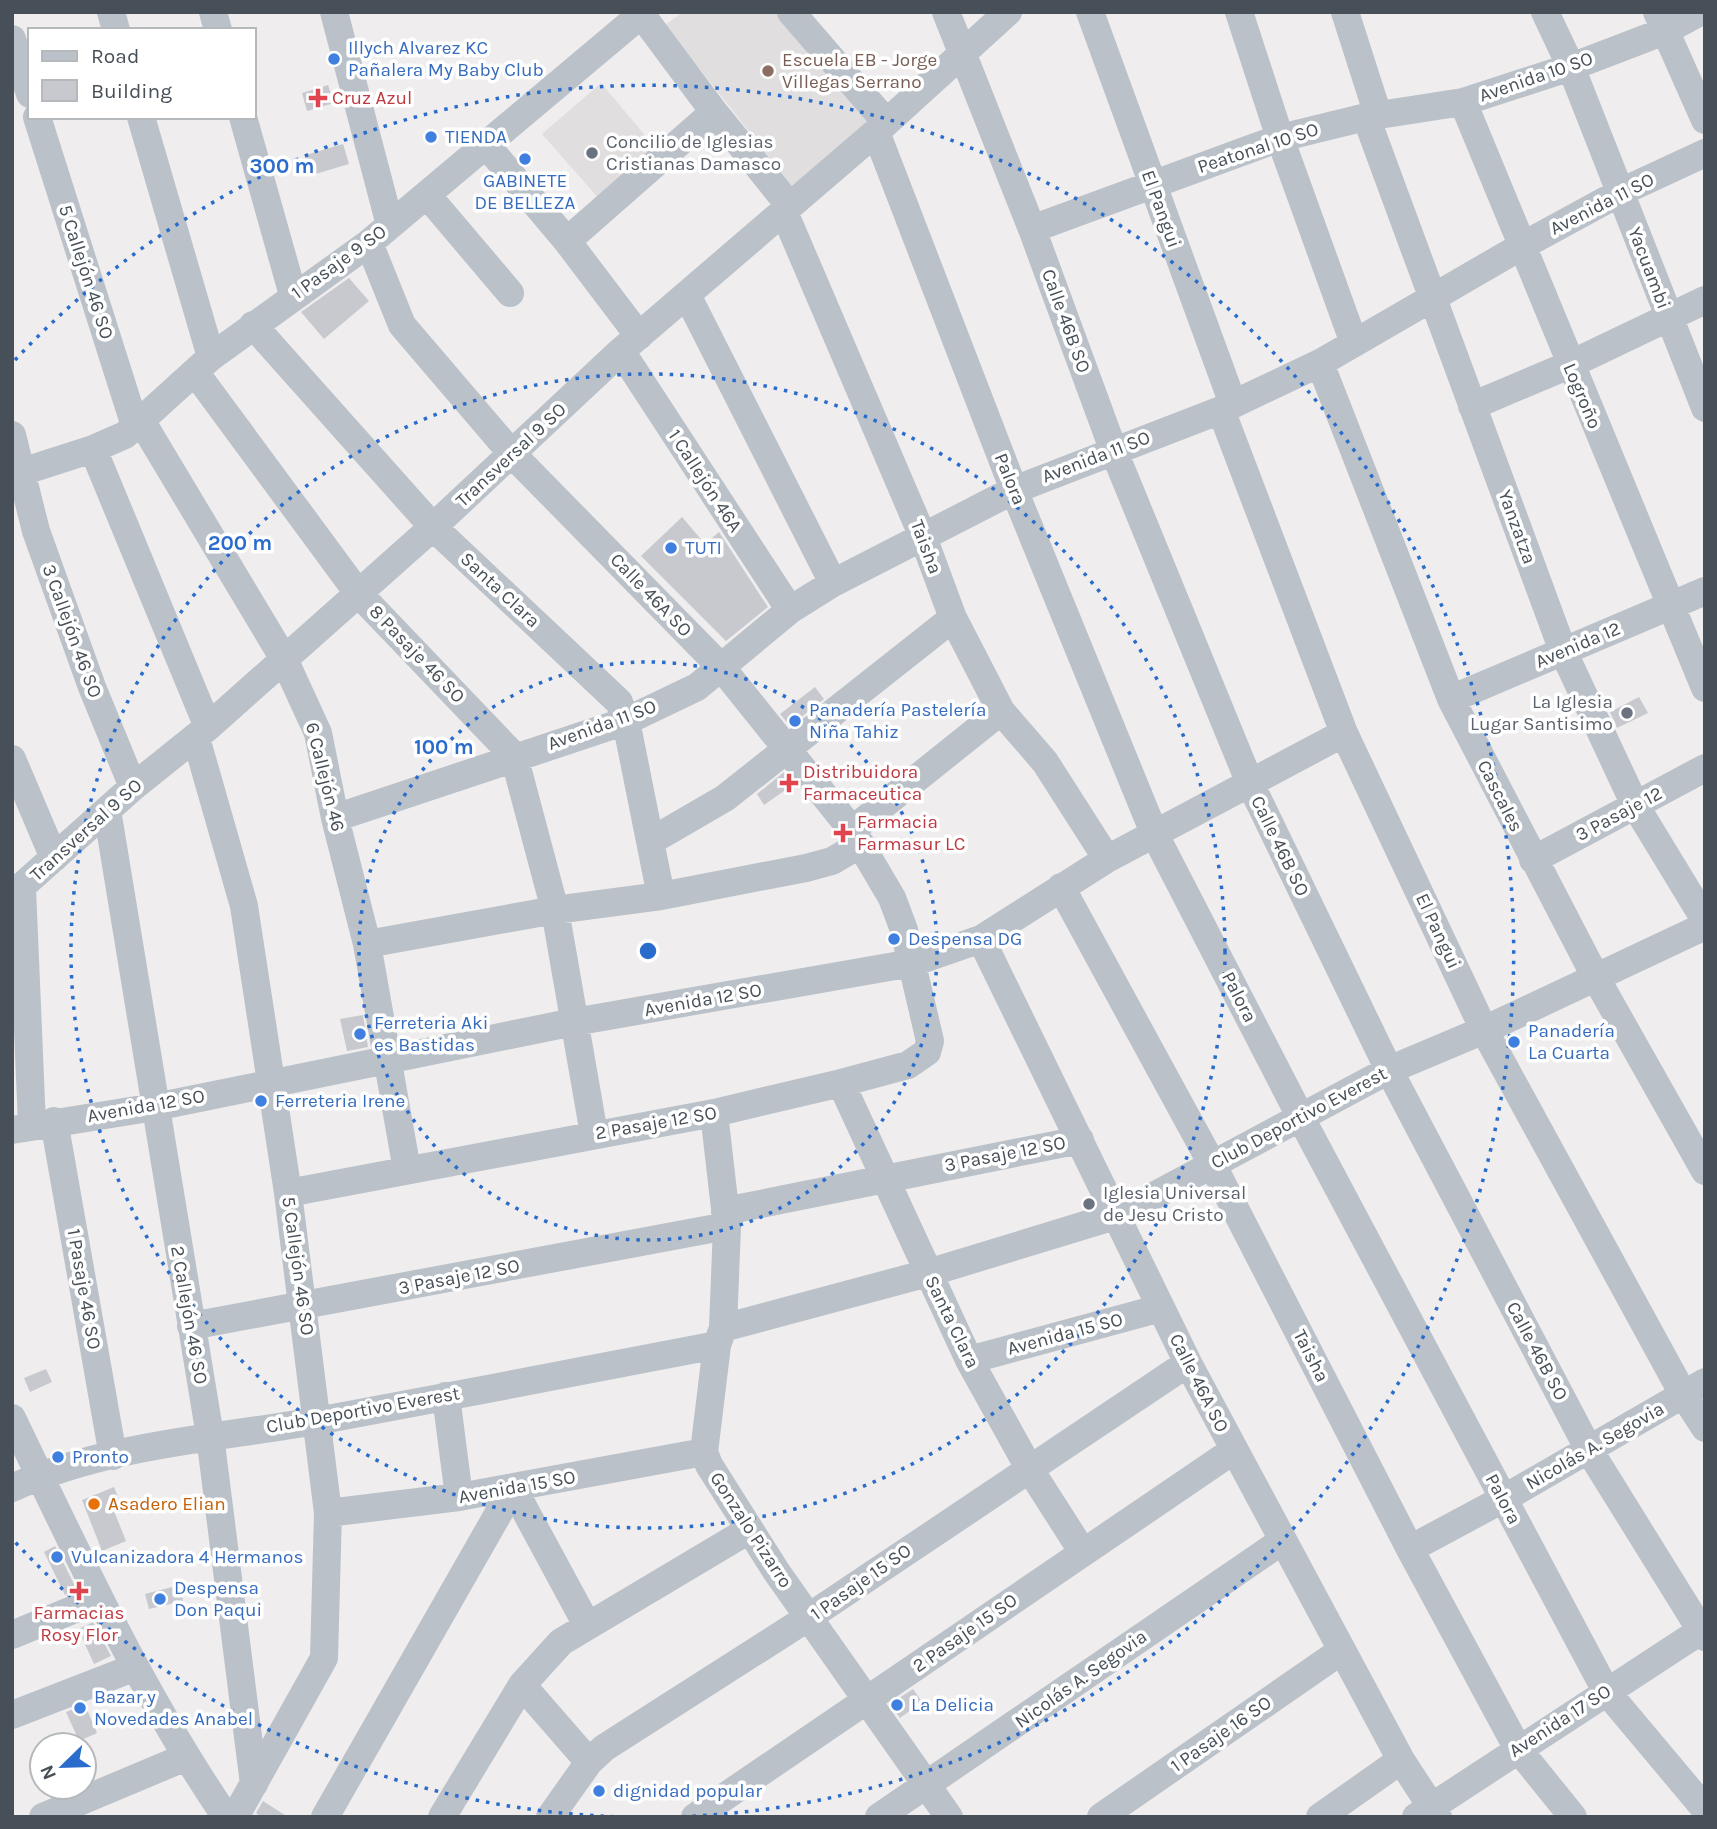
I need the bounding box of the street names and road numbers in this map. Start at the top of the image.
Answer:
street label: Avenida 10 SO [1476,47,1596,107]
street label: Peatonal 10 SO [1195,118,1321,178]
street label: El Pangui [1137,167,1185,251]
street label: Avenida 11 SO [1546,168,1658,240]
street label: 5 Callejón 46 SO [54,202,118,342]
street label: 1 Pasaje 9 SO [287,220,391,304]
street label: Yacuambi [1623,224,1675,312]
street label: Calle 46B SO [1037,266,1095,376]
street label: Logroño [1558,360,1606,432]
street label: Transversal 9 SO [451,398,571,512]
street label: 1 Callejón 46A [664,426,746,537]
street label: Avenida 11 SO [1039,426,1153,488]
street label: Palora [990,450,1030,508]
street label: Yanzatza [1493,487,1541,567]
street label: Taisha [906,517,946,577]
street label: Santa Clara [456,548,544,632]
street label: Calle 46A SO [606,549,696,641]
street label: 3 Callejón 46 SO [38,561,106,701]
street label: 8 Pasaje 46 SO [365,600,469,708]
street label: Avenida 12 [1532,617,1624,673]
street label: Avenida 11 SO [545,695,659,755]
street label: 6 Callejón 46 [301,720,349,834]
street label: Cascales [1473,757,1527,835]
street label: Transversal 9 SO [26,774,146,886]
street label: 3 Pasaje 12 [1572,782,1666,846]
street label: Calle 46B SO [1246,792,1314,900]
street label: El Pangui [1411,890,1465,972]
street label: Palora [1217,968,1261,1026]
street label: Avenida 12 SO [643,979,763,1021]
street label: Club Deportivo Everest [1207,1062,1391,1174]
street label: Avenida 12 SO [86,1085,206,1127]
street label: 2 Pasaje 12 SO [594,1102,718,1144]
street label: 3 Pasaje 12 SO [943,1131,1067,1177]
street label: 5 Callejón 46 SO [277,1195,319,1337]
street label: 1 Pasaje 46 SO [63,1227,105,1351]
street label: 2 Callejón 46 SO [166,1244,212,1386]
street label: 3 Pasaje 12 SO [397,1254,521,1300]
street label: Santa Clara [920,1272,984,1372]
street label: Calle 46B SO [1502,1298,1572,1404]
street label: Avenida 15 SO [1005,1308,1125,1360]
street label: Taisha [1289,1326,1333,1386]
street label: Calle 46A SO [1165,1330,1233,1436]
street label: Club Deportivo Everest [265,1382,461,1438]
street label: Nicolás A. Segovia [1522,1397,1668,1495]
street label: Avenida 15 SO [457,1466,577,1508]
street label: Gonzalo Pizarro [705,1468,797,1592]
street label: Palora [1481,1470,1525,1528]
street label: 1 Pasaje 15 SO [806,1539,916,1625]
street label: 2 Pasaje 15 SO [909,1589,1021,1677]
street label: Nicolás A. Segovia [1011,1625,1151,1733]
street label: Avenida 17 SO [1505,1680,1615,1762]
street label: 1 Pasaje 16 SO [1166,1691,1276,1777]

